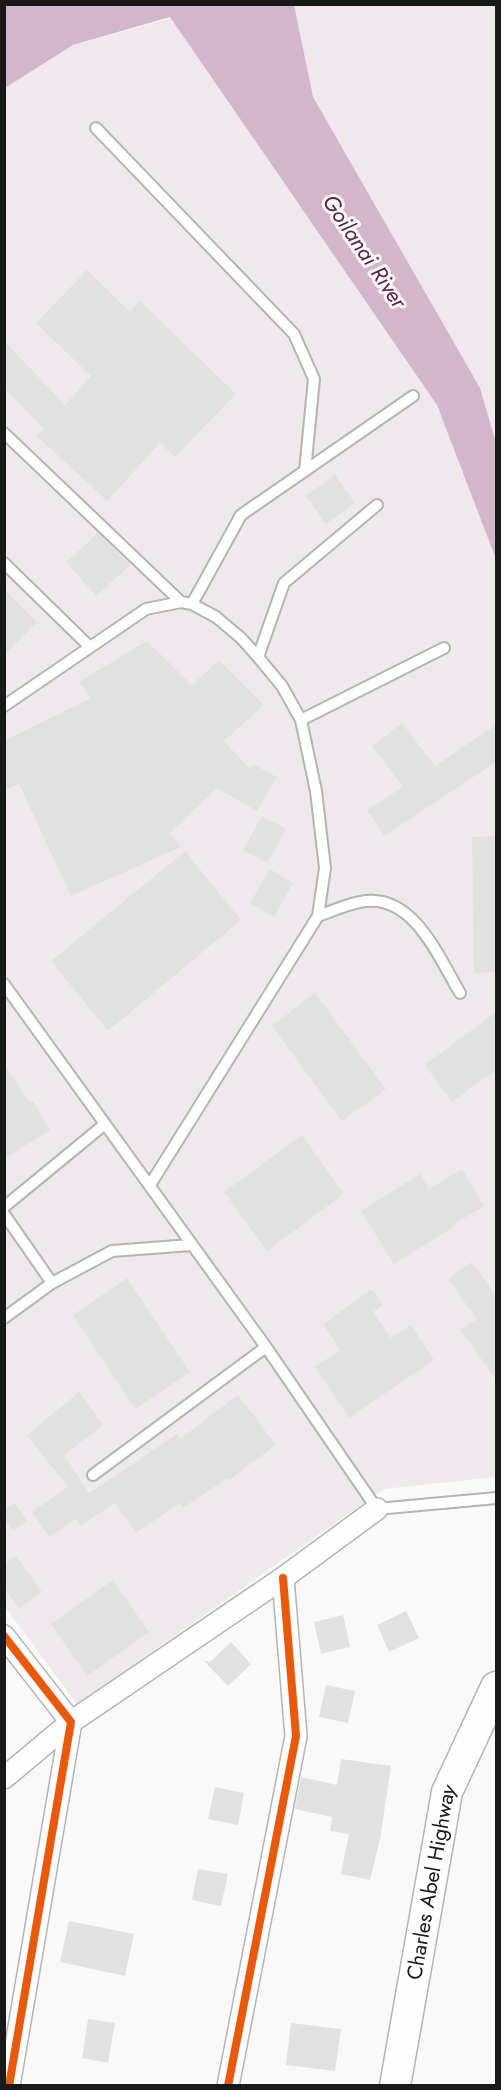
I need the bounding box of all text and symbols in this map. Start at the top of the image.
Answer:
water label: Goilanai River [315,188,416,316]
street label: Charles Abel Highway [399,1778,464,1982]

